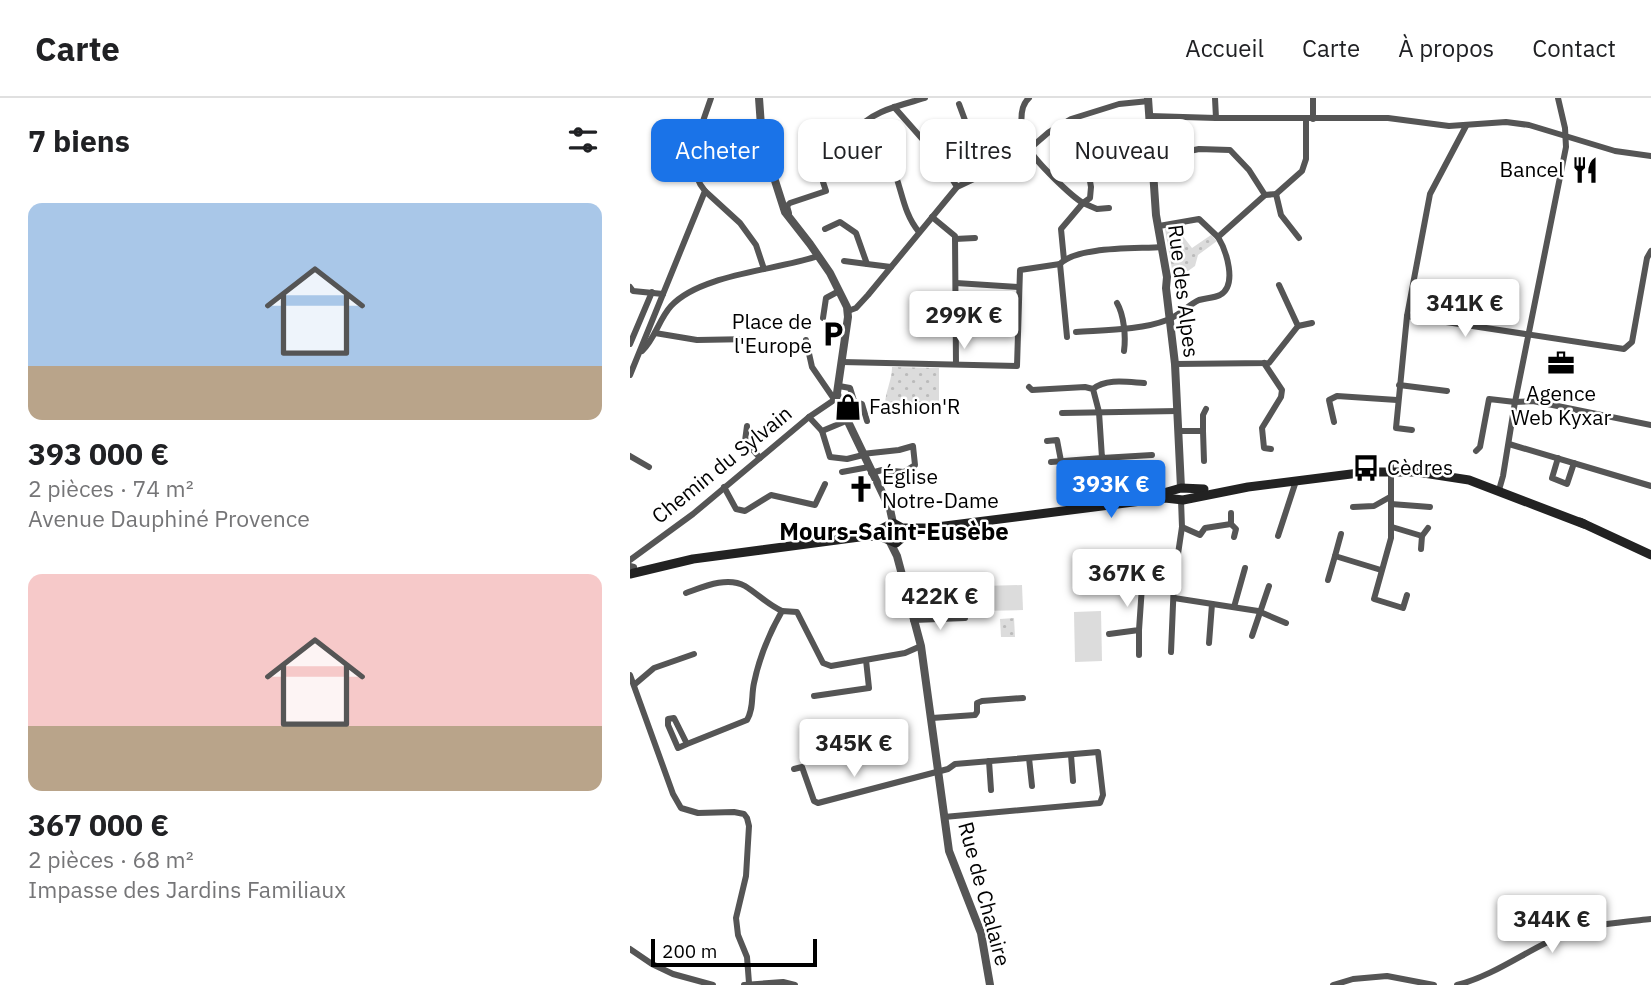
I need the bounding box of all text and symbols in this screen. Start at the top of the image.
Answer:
text: Carte [35,27,120,70]
text: Accueil [1185,32,1264,64]
text: Carte [1302,32,1360,64]
text: À propos [1398,32,1494,64]
text: Contact [1532,32,1616,64]
chip: Acheter [651,119,784,182]
chip: Louer [798,119,906,182]
chip: Filtres [920,119,1036,182]
chip: Nouveau [1050,119,1194,182]
text: 7 biens [28,121,130,160]
icon: filters [564,121,602,159]
place label: Bancel [1499,155,1564,183]
restaurant icon: Bancel [1570,155,1600,185]
street label: Rue des Alpes [1162,223,1206,359]
icon: home [252,248,378,374]
pin: 341K € [1408,280,1522,339]
text: 341K € [1426,287,1504,317]
pin: 299K € [907,292,1021,351]
text: 299K € [925,299,1003,329]
place label: Place de l'Europe [732,307,812,359]
parking icon: Place de l'Europe [818,319,848,349]
office icon: Agence Web Kyxar [1546,348,1576,378]
place label: Agence Web Kyxar [1511,379,1611,431]
shop icon: Fashion'R [833,392,863,422]
place label: Fashion'R [869,392,960,420]
street label: Chemin du Sylvain [645,399,797,529]
text: 393 000 € [28,434,169,473]
bus stop icon: Cèdres [1351,453,1381,483]
place label: Cèdres [1387,453,1453,481]
pin: 393K € [1054,460,1168,520]
place label: Église Notre-Dame [882,462,999,514]
text: 393K € [1072,468,1150,498]
text: 2 pièces · 74 m² [28,473,194,503]
church icon: Église Notre-Dame [846,474,876,504]
text: Avenue Dauphiné Provence [28,503,310,533]
district label: Mours-Saint-Eusèbe [779,515,1009,547]
pin: 367K € [1070,550,1184,609]
text: 367K € [1088,557,1166,587]
pin: 422K € [883,573,997,632]
text: 422K € [901,580,979,610]
icon: home [252,619,378,745]
pin: 345K € [797,720,911,779]
text: 345K € [815,727,893,757]
text: 367 000 € [28,805,169,844]
street label: Rue de Chalaire [952,819,1018,969]
text: 2 pièces · 68 m² [28,844,194,874]
text: Impasse des Jardins Familiaux [28,874,346,904]
pin: 344K € [1495,896,1609,955]
text: 344K € [1513,903,1591,933]
scale bar [651,936,817,968]
text: 200 m [662,939,717,963]

